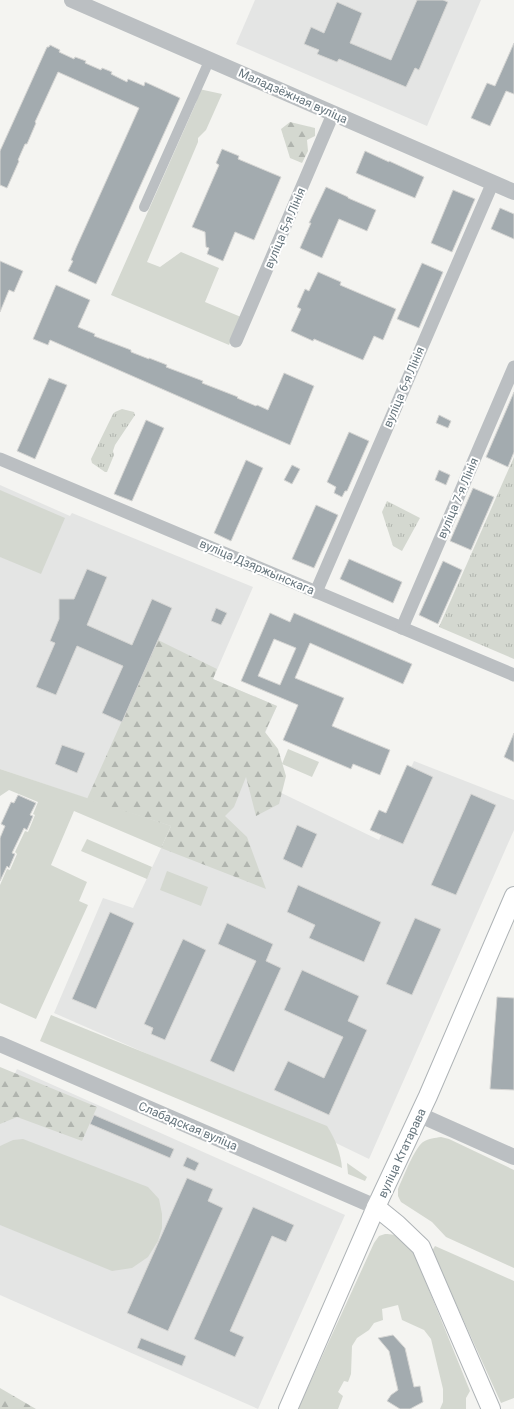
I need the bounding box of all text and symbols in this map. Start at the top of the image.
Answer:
street label: Маладзёжная вуліца [236,66,350,126]
street label: вуліца 5-я Лінія [262,186,308,270]
street label: вуліца 6-я Лінія [381,345,427,429]
street label: вуліца 7-я Лінія [435,456,481,540]
street label: вуліца Дзяржынскага [197,536,317,598]
street label: Слабадская вуліца [136,1099,240,1153]
street label: вуліца Ктатарава [375,1106,429,1200]

